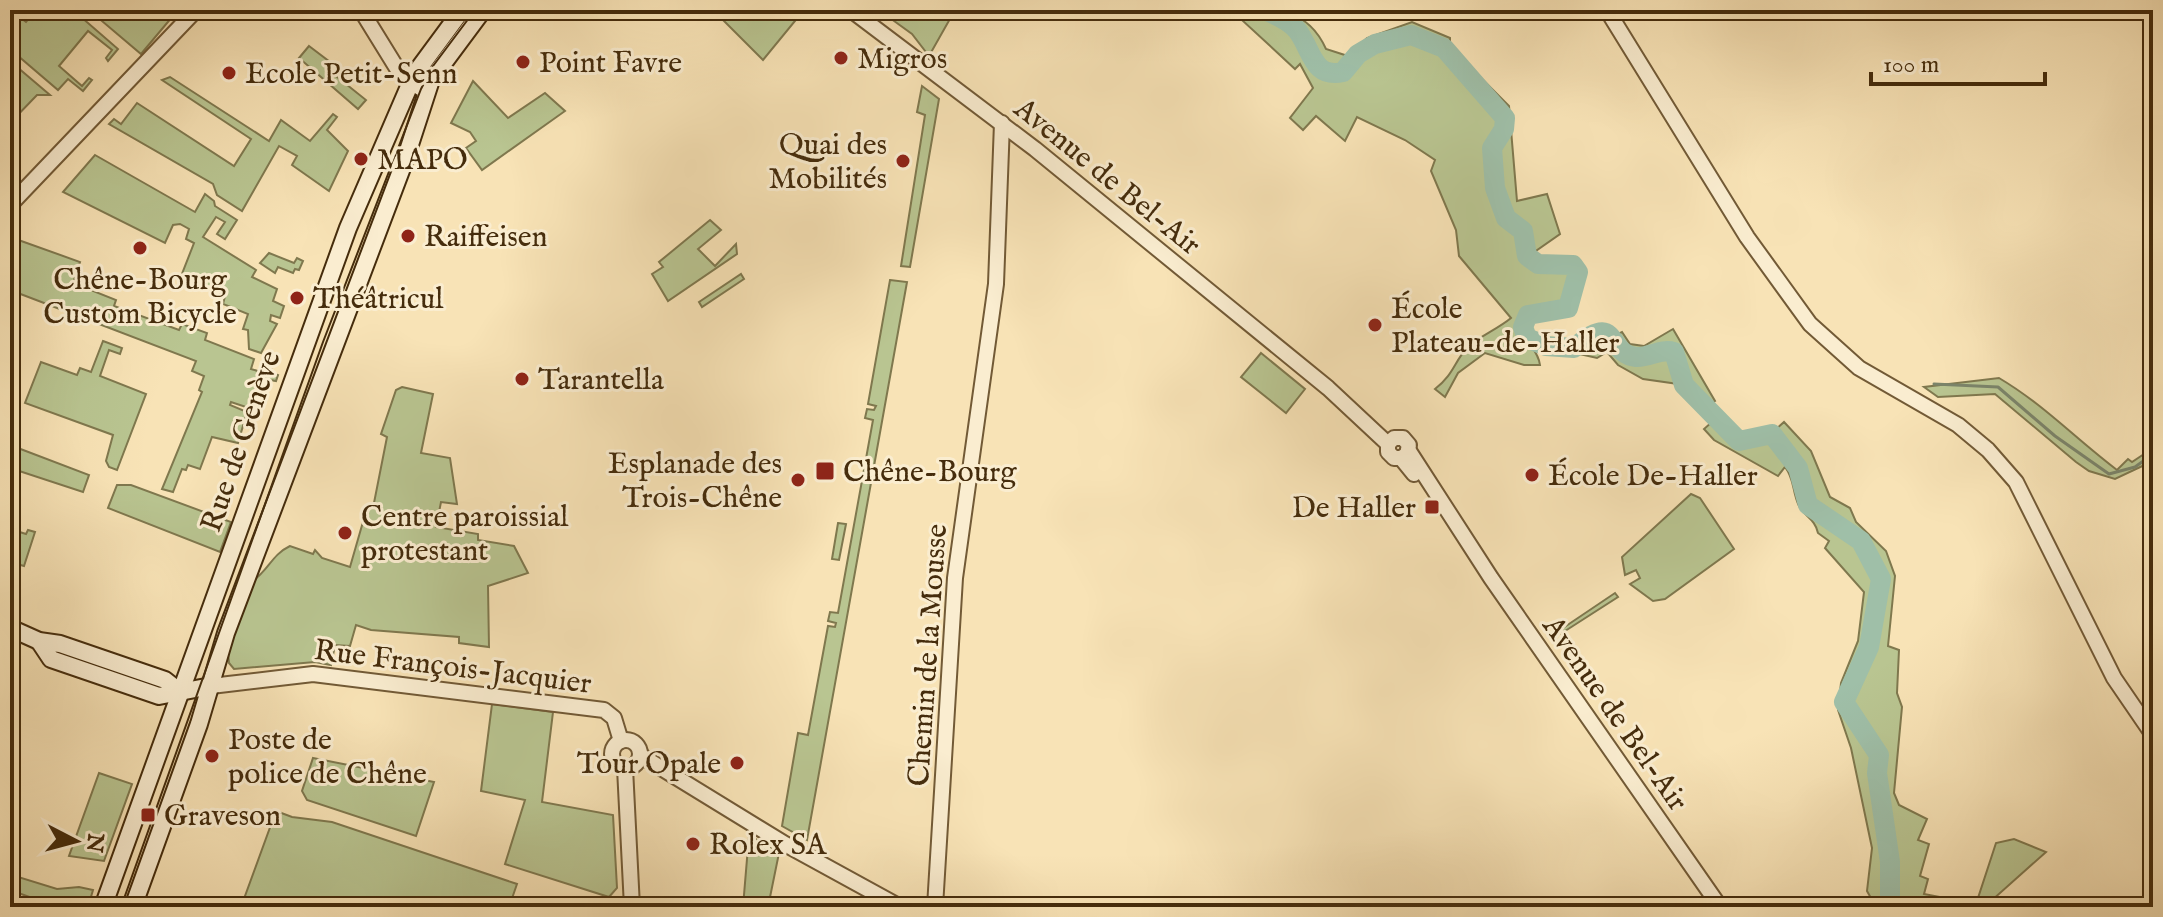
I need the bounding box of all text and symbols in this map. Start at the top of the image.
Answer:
scale bar [1871,36,2045,86]
place label: Migros [857,41,947,79]
place label: Point Favre [539,45,682,83]
marker: Migros [832,49,850,67]
text: 100 m [1883,50,1939,81]
marker: Point Favre [514,53,532,71]
place label: Ecole Petit-Senn [245,56,457,94]
marker: Ecole Petit-Senn [220,64,238,82]
street label: Avenue de Bel-Air [1005,90,1208,265]
place label: Quai des Mobilités [768,127,887,199]
place label: MAPO [377,142,468,180]
marker: MAPO [352,150,370,168]
marker: Quai des Mobilités [894,152,912,170]
place label: Raiffeisen [424,219,548,257]
marker: Raiffeisen [399,227,417,245]
marker: Chêne-Bourg Custom Bicycle [131,239,149,257]
place label: Chêne-Bourg Custom Bicycle [43,262,237,334]
place label: Théâtricul [313,281,444,319]
marker: Théâtricul [288,289,306,307]
place label: École Plateau-de-Haller [1391,290,1620,363]
marker: École Plateau-de-Haller [1366,316,1384,334]
street label: Rue de Genève [193,346,291,537]
place label: Tarantella [538,362,664,400]
marker: Tarantella [513,370,531,388]
place label: Esplanade des Trois-Chêne [608,446,782,518]
place label: Chêne-Bourg [843,454,1017,492]
place label: École De-Haller [1548,457,1758,496]
marker: Chêne-Bourg [814,460,836,482]
marker: École De-Haller [1523,466,1541,484]
marker: Esplanade des Trois-Chêne [789,471,807,489]
place label: De Haller [1292,490,1416,528]
marker: De Haller [1423,498,1441,516]
place label: Centre paroissial protestant [361,499,569,571]
street label: Chemin de la Mousse [901,523,957,788]
marker: Centre paroissial protestant [336,524,354,542]
street label: Avenue de Bel-Air [1532,608,1696,819]
street label: Rue François-Jacquier [312,632,594,704]
place label: Poste de police de Chêne [228,722,427,794]
place label: Tour Opale [577,746,721,784]
marker: Poste de police de Chêne [203,747,221,765]
marker: Tour Opale [728,754,746,772]
place label: Graveson [164,798,281,836]
north arrow [36,801,116,881]
marker: Graveson [139,806,157,824]
place label: Rolex SA [709,827,827,865]
text: N [79,831,109,854]
marker: Rolex SA [684,835,702,853]

